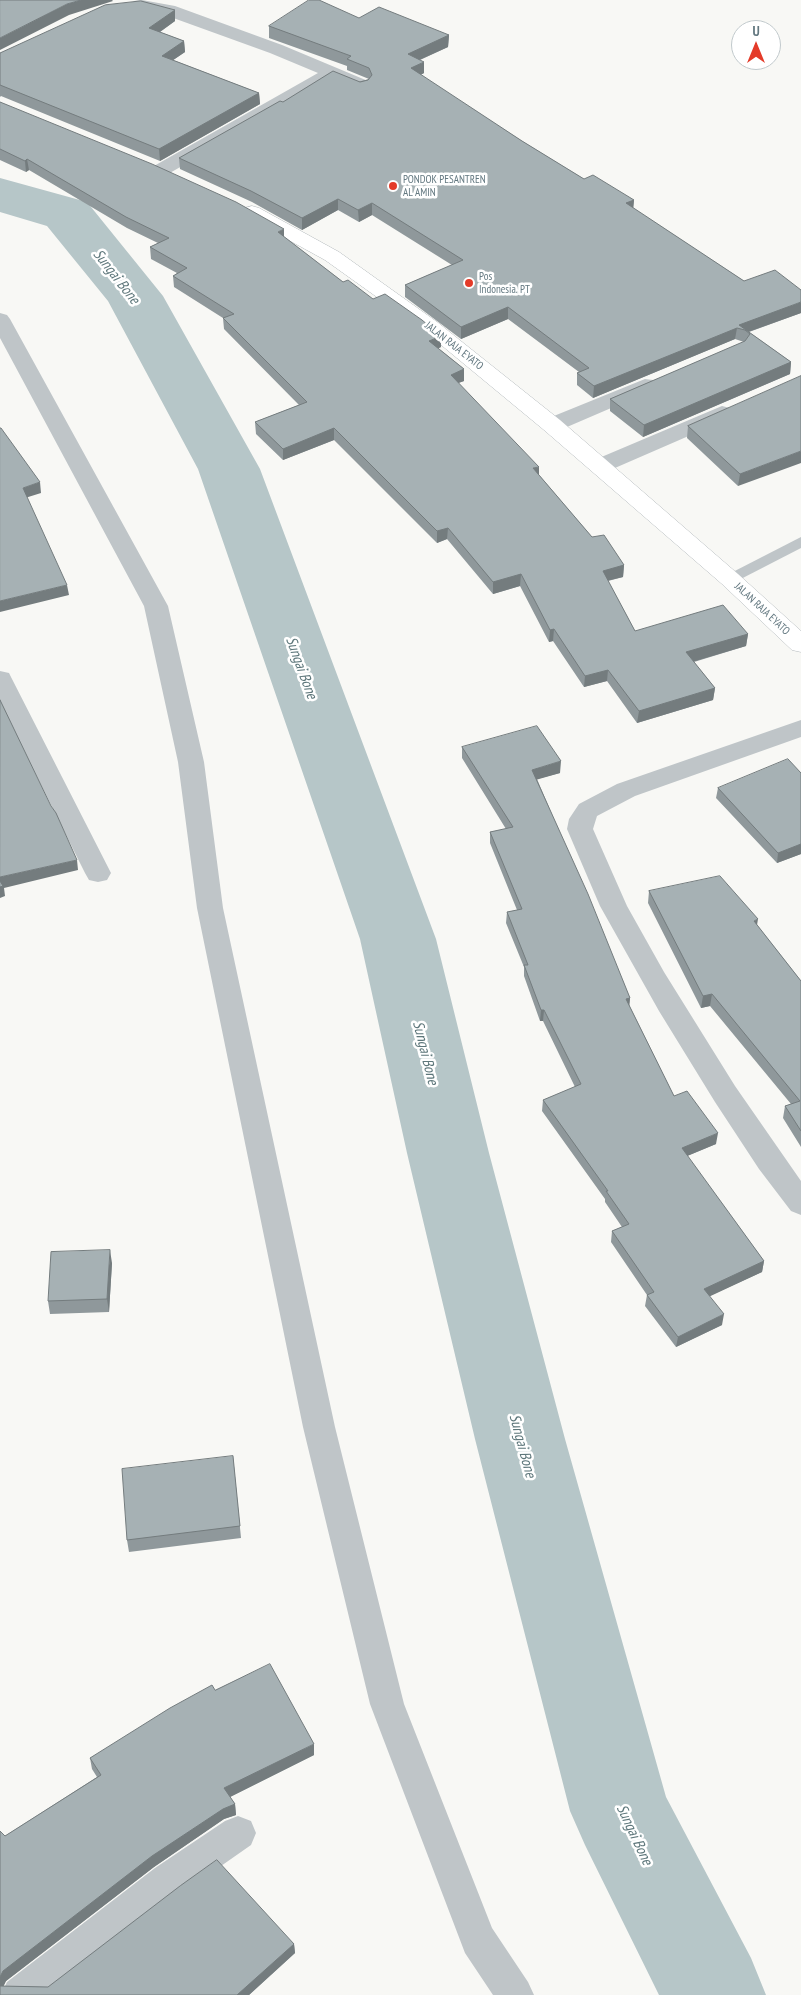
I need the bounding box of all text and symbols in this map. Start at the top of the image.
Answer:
north arrow [731,20,781,70]
text: U [752,22,760,40]
place label: PONDOK PESANTREN AL AMIN [403,173,486,199]
marker: PONDOK PESANTREN AL AMIN [387,180,399,192]
water label: Sungai Bone [89,246,143,308]
place label: Pos Indonesia. PT [479,270,530,296]
marker: Pos Indonesia. PT [463,277,475,289]
street label: JALAN RAJA EYATO [422,319,486,373]
street label: JALAN RAJA EYATO [732,580,792,638]
water label: Sungai Bone [281,634,321,702]
water label: Sungai Bone [408,1019,442,1087]
water label: Sungai Bone [505,1412,539,1480]
water label: Sungai Bone [612,1802,656,1868]

